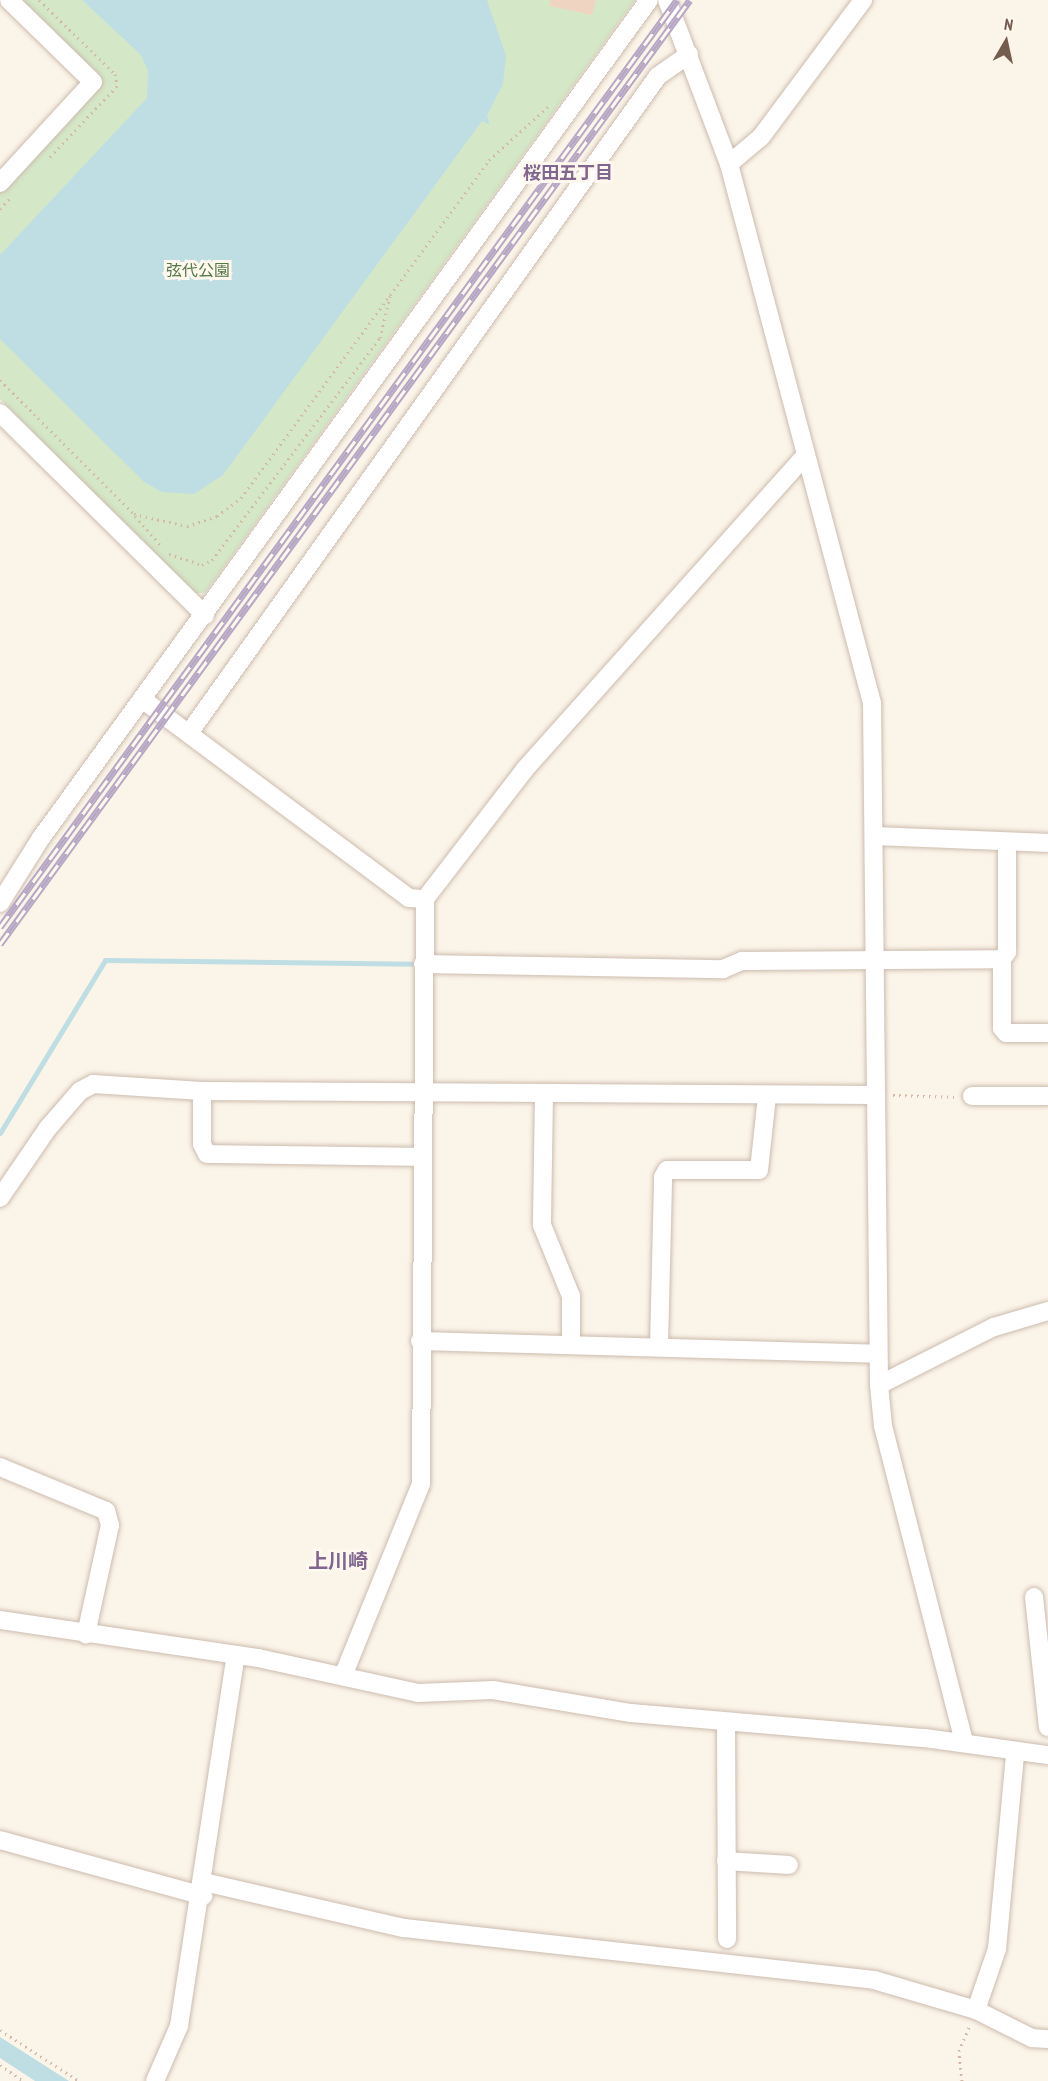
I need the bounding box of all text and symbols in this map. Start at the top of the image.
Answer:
north arrow [976,12,1036,72]
text: N [1003,14,1015,35]
district label: 桜田五丁目 [523,162,613,184]
park label: 弦代公園 [166,260,230,280]
district label: 上川崎 [308,1549,368,1573]

